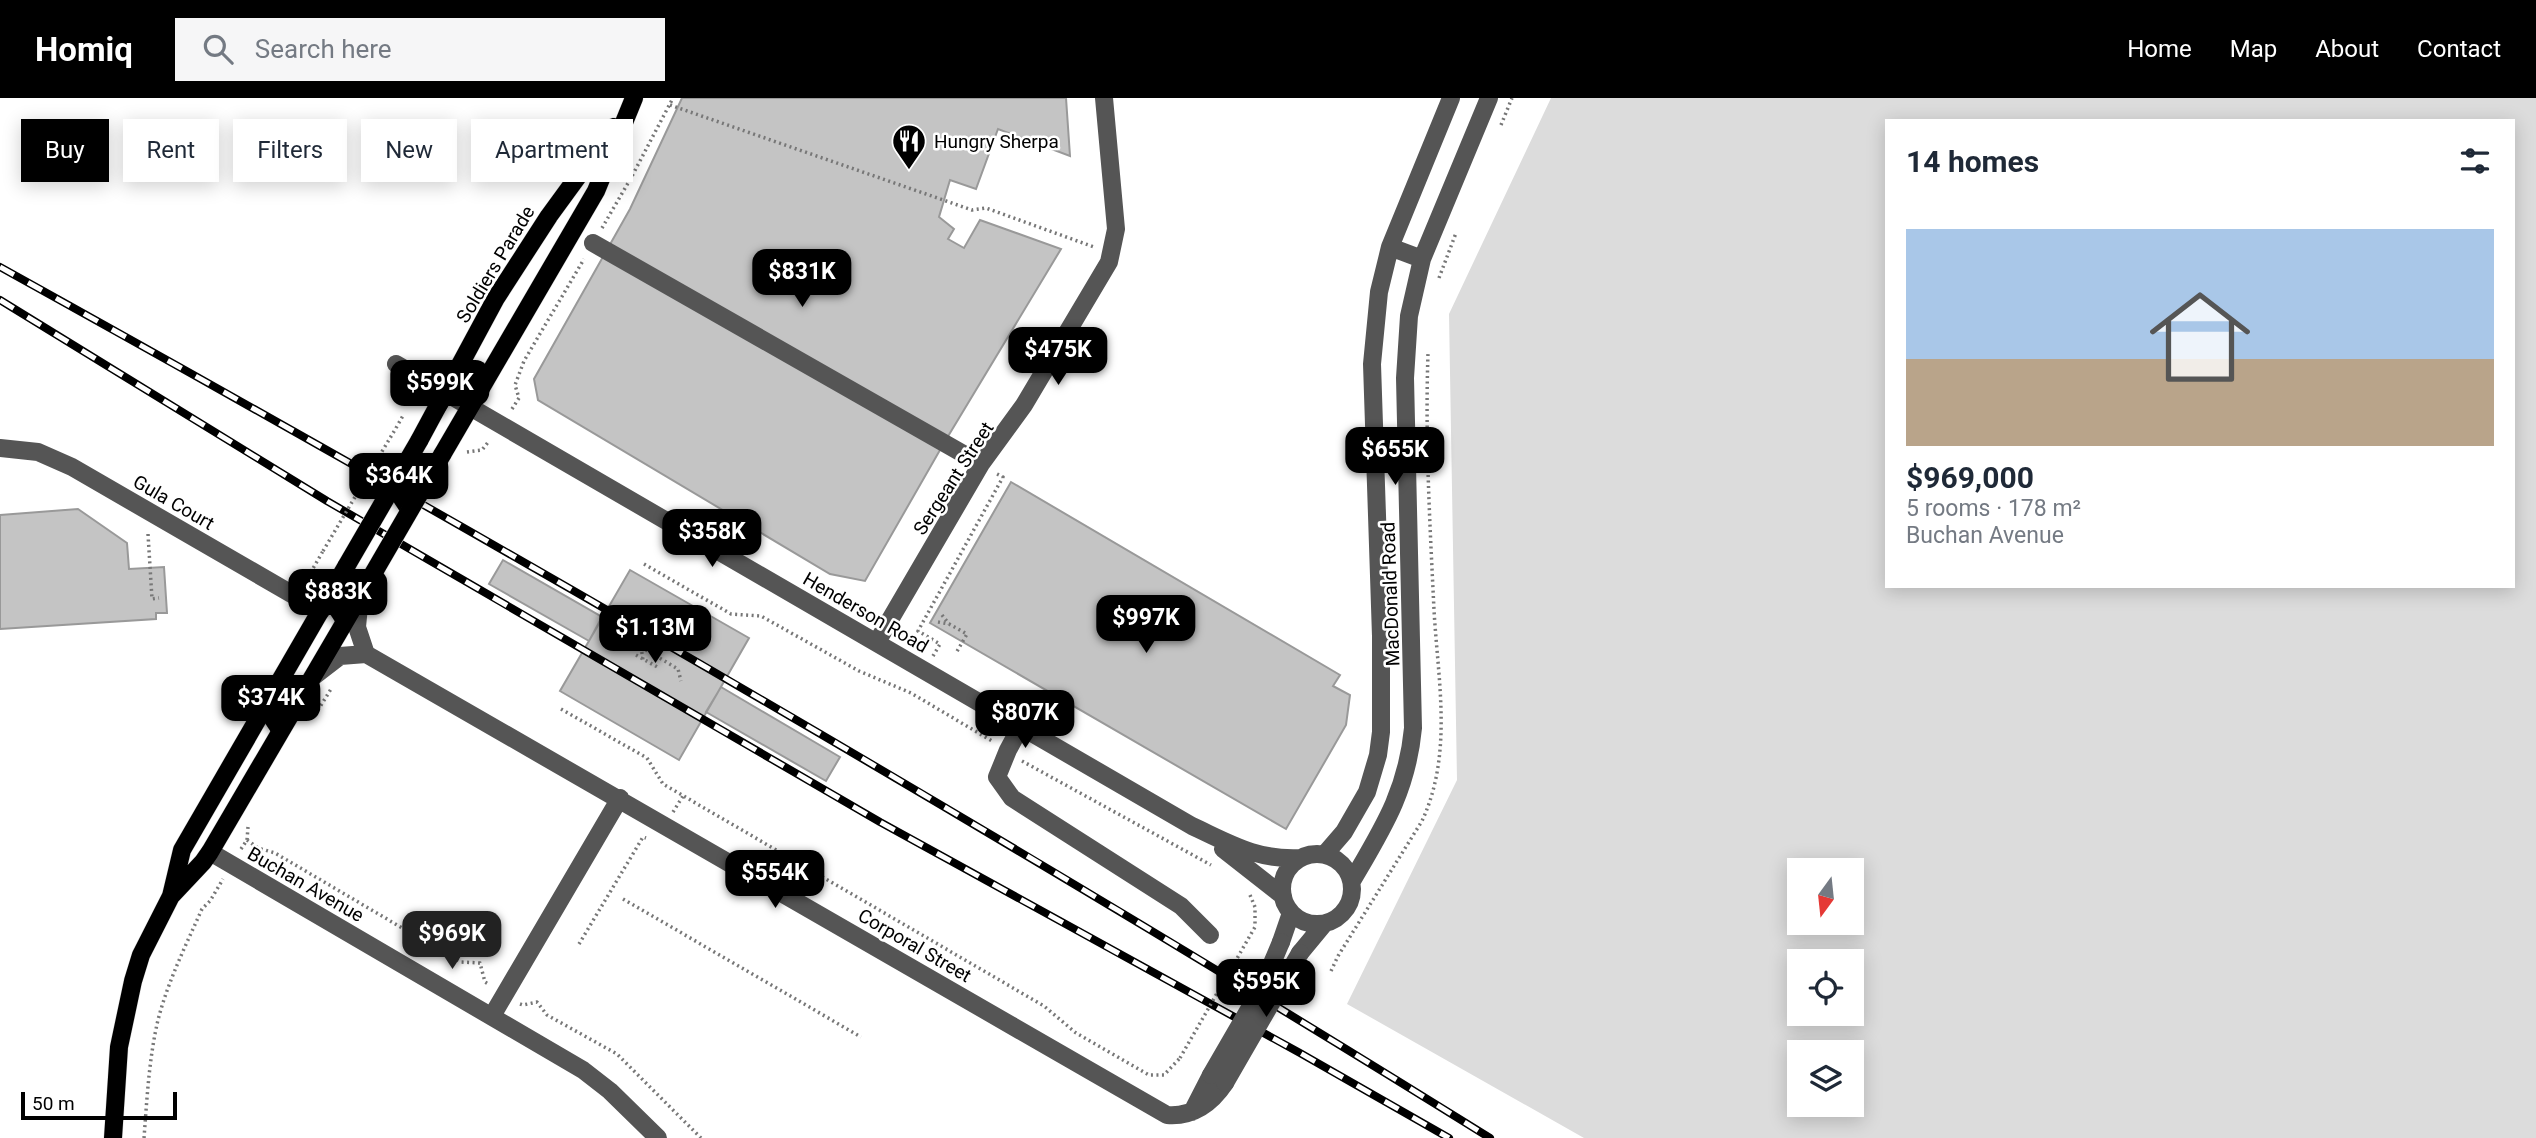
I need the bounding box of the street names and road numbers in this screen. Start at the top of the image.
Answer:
street label: Soldiers Parade [451,202,539,327]
street label: Sergeant Street [908,417,999,539]
street label: Gula Court [129,470,218,535]
street label: MacDonald Road [1376,521,1405,667]
street label: Henderson Road [799,567,932,658]
street label: Buchan Avenue [244,842,368,927]
street label: Corporal Street [854,904,975,987]

